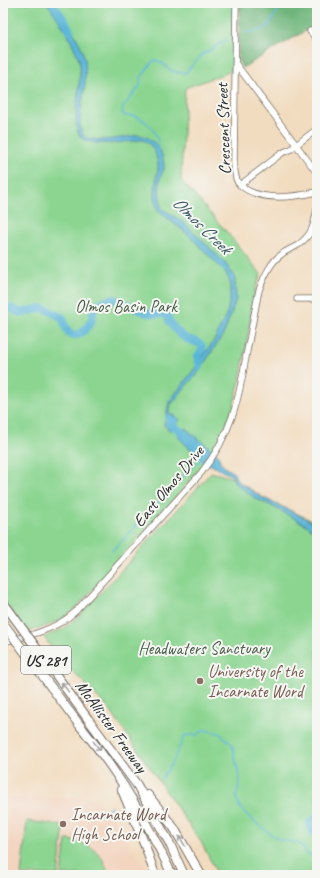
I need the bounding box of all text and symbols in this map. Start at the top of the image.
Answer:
street label: Crescent Street [211,81,236,175]
water label: Olmos Creek [168,192,239,261]
park label: Olmos Basin Park [75,296,179,317]
street label: East Olmos Drive [128,440,209,531]
park label: Headwaters Sanctuary [138,638,271,659]
road number: US 281 [21,646,71,674]
place label: University of the Incarnate Word [208,661,305,702]
street label: McAllister Freeway [71,676,153,778]
marker: University of the Incarnate Word [195,676,205,686]
one-way arrow [61,682,69,693]
one-way arrow [92,741,101,752]
place label: Incarnate Word High School [71,804,168,845]
marker: Incarnate Word High School [58,819,68,829]
one-way arrow [178,836,186,847]

